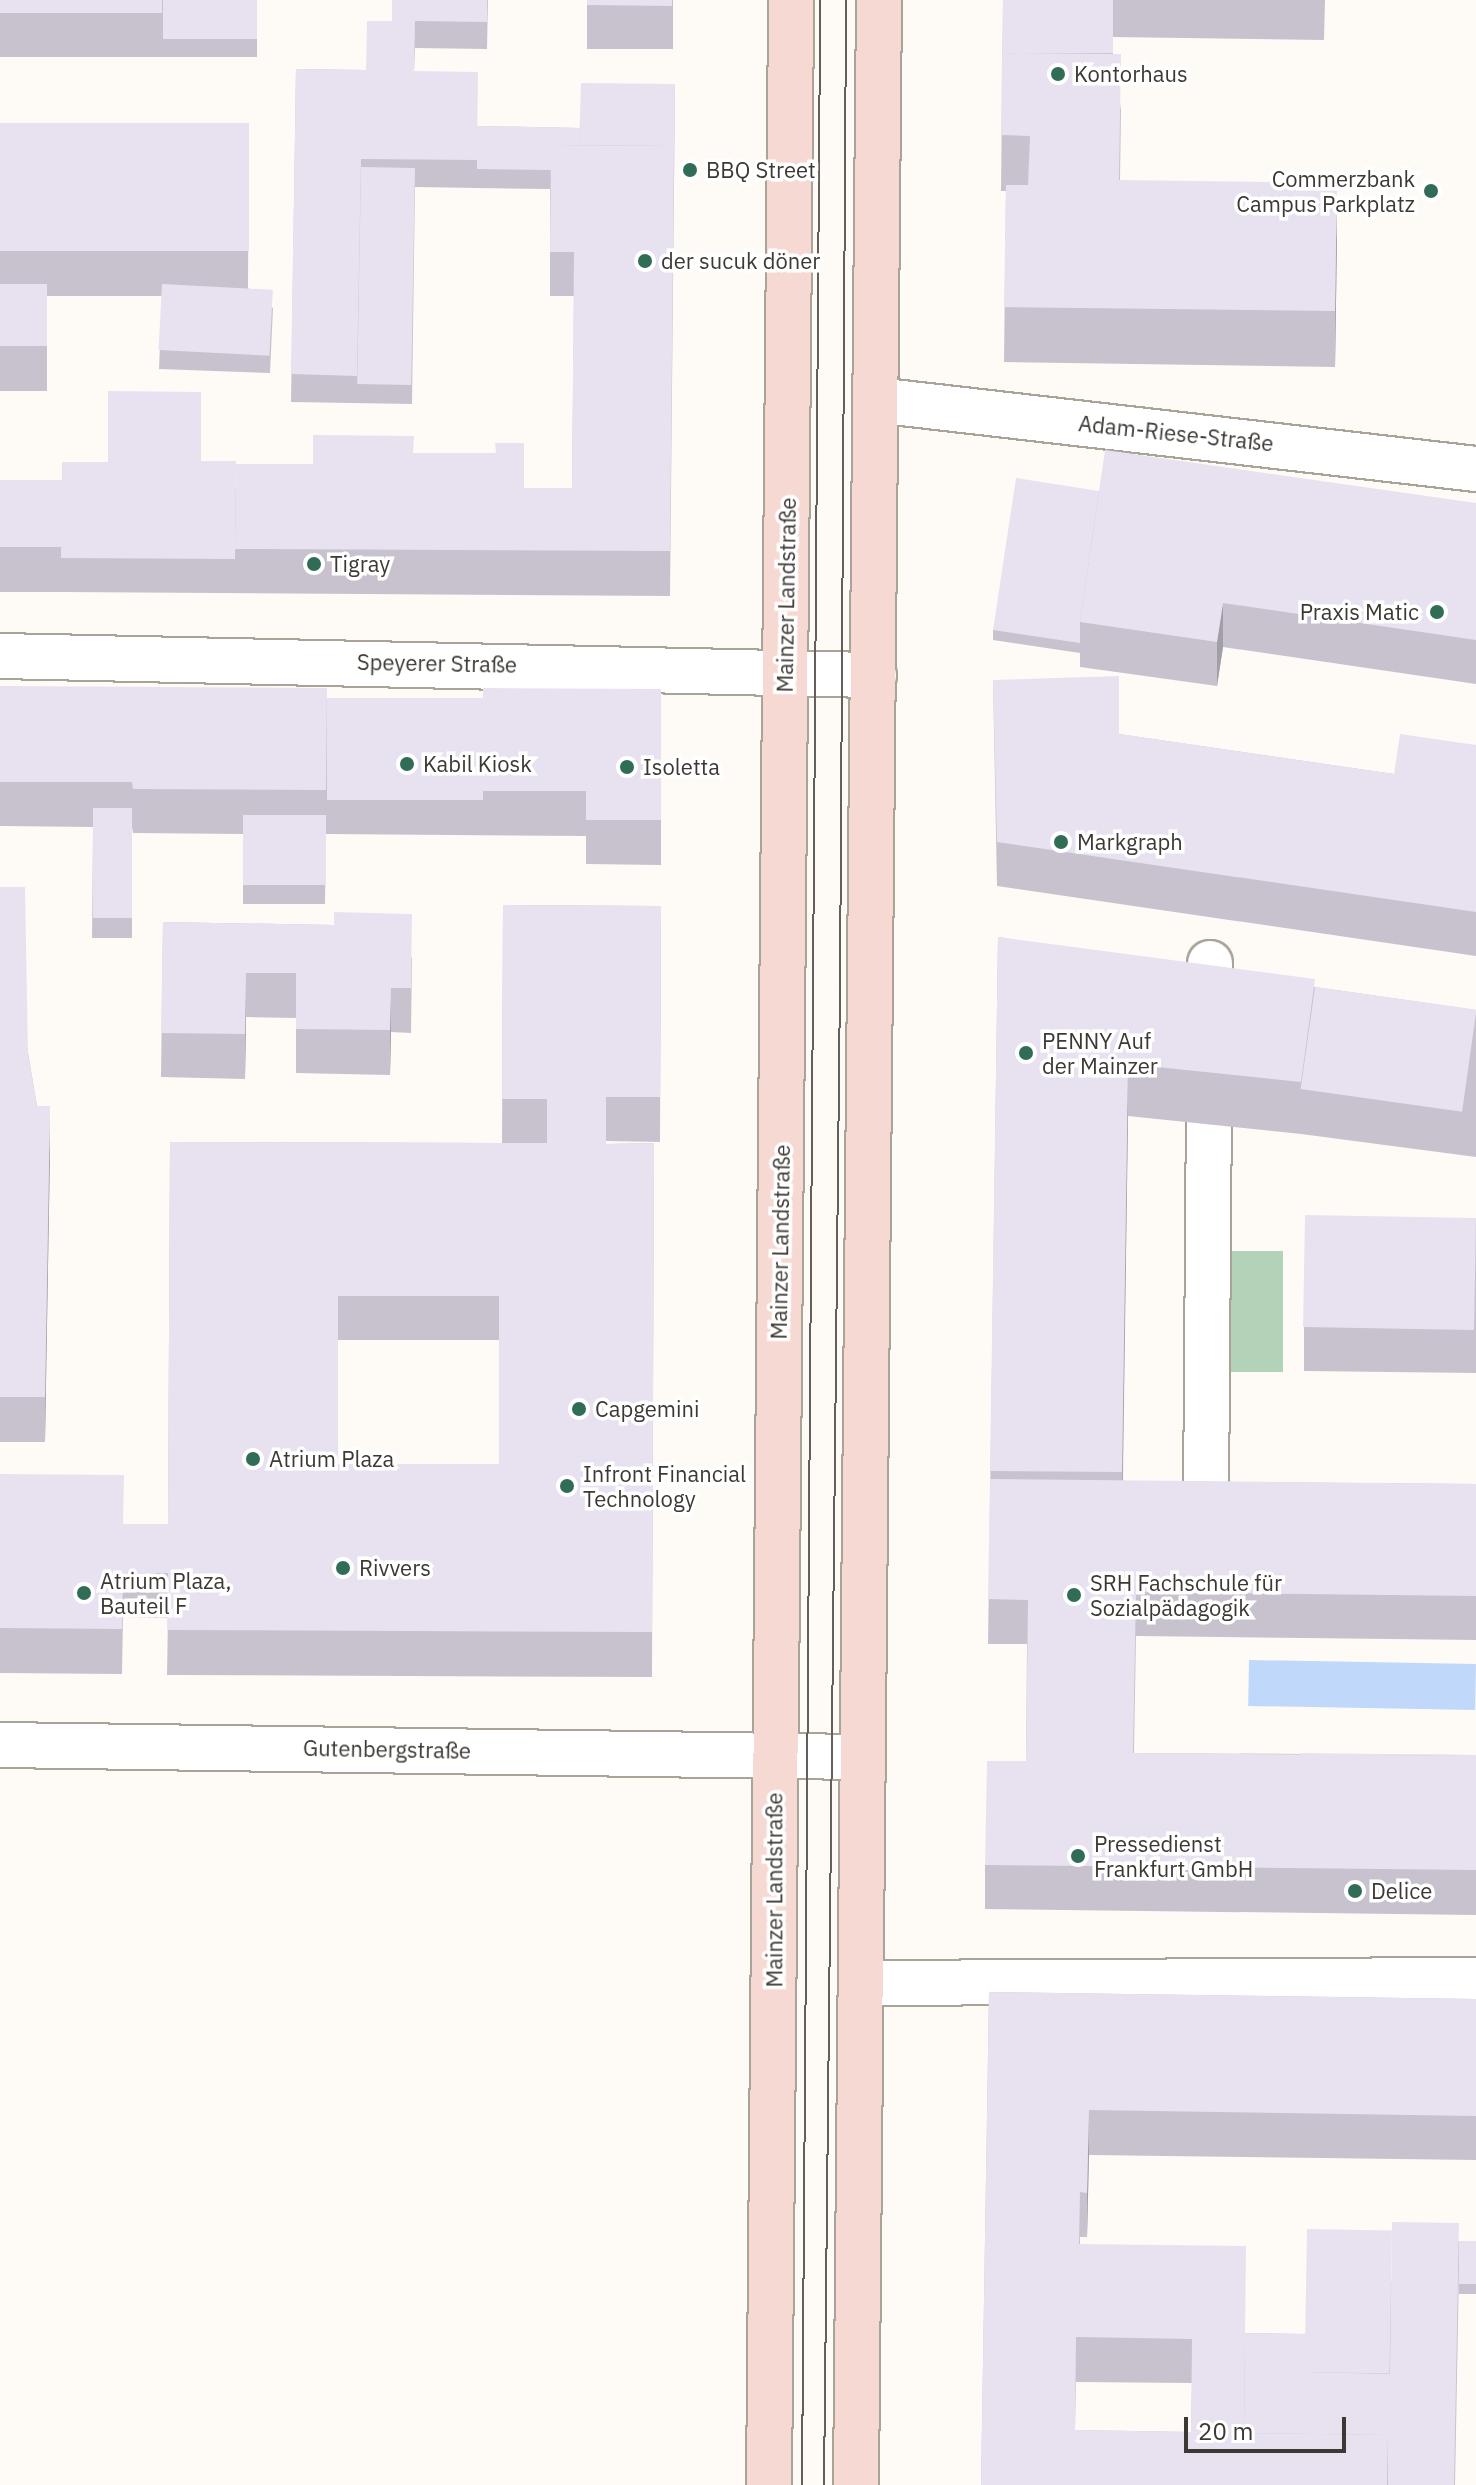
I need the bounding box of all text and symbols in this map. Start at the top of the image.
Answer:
place label: Kontorhaus [1074,61,1188,87]
marker: Kontorhaus [1049,65,1067,83]
place label: BBQ Street [706,157,816,183]
marker: BBQ Street [681,161,699,179]
place label: Commerzbank Campus Parkplatz [1236,165,1415,216]
marker: Commerzbank Campus Parkplatz [1422,182,1440,200]
place label: der sucuk döner [661,248,820,274]
marker: der sucuk döner [636,252,654,270]
street label: Adam-Riese-Straße [1077,410,1275,456]
street label: Mainzer Landstraße [771,497,801,693]
place label: Tigray [330,551,390,577]
marker: Tigray [305,555,323,573]
place label: Praxis Matic [1300,599,1419,625]
marker: Praxis Matic [1426,601,1448,623]
street label: Speyerer Straße [357,648,517,678]
place label: Kabil Kiosk [423,751,532,777]
place label: Isoletta [643,754,720,780]
marker: Kabil Kiosk [398,755,416,773]
marker: Isoletta [618,758,636,776]
place label: Markgraph [1077,829,1183,855]
marker: Markgraph [1052,833,1070,851]
place label: PENNY Auf der Mainzer [1042,1027,1158,1078]
marker: PENNY Auf der Mainzer [1017,1044,1035,1062]
street label: Mainzer Landstraße [765,1144,795,1340]
place label: Capgemini [595,1396,699,1422]
marker: Capgemini [570,1400,588,1418]
place label: Atrium Plaza [269,1446,394,1472]
marker: Atrium Plaza [244,1450,262,1468]
place label: Infront Financial Technology [583,1460,746,1512]
marker: Infront Financial Technology [558,1477,576,1495]
place label: Rivvers [359,1555,431,1581]
marker: Rivvers [334,1559,352,1577]
place label: Atrium Plaza, Bauteil F [100,1567,231,1618]
place label: SRH Fachschule für Sozialpädagogik [1090,1569,1282,1620]
marker: Atrium Plaza, Bauteil F [75,1584,93,1602]
marker: SRH Fachschule für Sozialpädagogik [1065,1586,1083,1604]
street label: Gutenbergstraße [303,1734,471,1764]
street label: Mainzer Landstraße [761,1792,787,1988]
place label: Pressedienst Frankfurt GmbH [1094,1830,1253,1882]
marker: Pressedienst Frankfurt GmbH [1069,1847,1087,1865]
place label: Delice [1371,1878,1432,1904]
marker: Delice [1346,1882,1364,1900]
scale bar [1188,2401,1350,2451]
text: 20 m [1198,2415,1253,2447]

